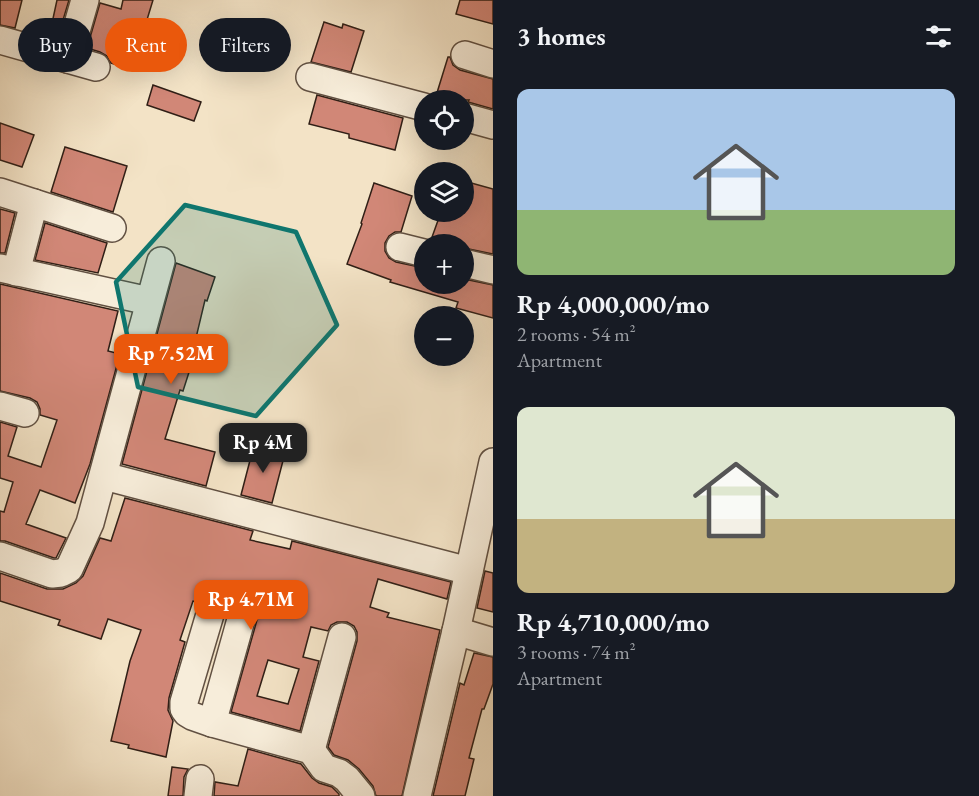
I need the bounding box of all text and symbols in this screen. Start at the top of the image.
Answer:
chip: Buy [18,18,93,72]
chip: Rent [105,18,187,72]
chip: Filters [199,18,291,72]
text: 3 homes [517,19,606,53]
icon: filters [922,20,955,53]
map controls [414,90,474,366]
button: locate [414,90,474,150]
icon: home [682,128,790,236]
button: layers [414,162,474,222]
button: + [414,234,474,294]
text: Rp 4,000,000/mo [517,287,709,321]
button: − [414,306,474,366]
text: 2 rooms · 54 m² [517,321,636,347]
pin: Rp 7.52M [109,334,233,385]
text: Rp 7.52M [128,340,214,366]
text: Apartment [517,347,602,373]
pin: Rp 4M [221,423,305,474]
text: Rp 4M [233,429,293,455]
icon: home [682,446,790,554]
pin: Rp 4.71M [189,580,313,631]
text: Rp 4.71M [208,586,294,612]
text: Rp 4,710,000/mo [517,605,709,639]
text: 3 rooms · 74 m² [517,639,636,665]
text: Apartment [517,665,602,691]

